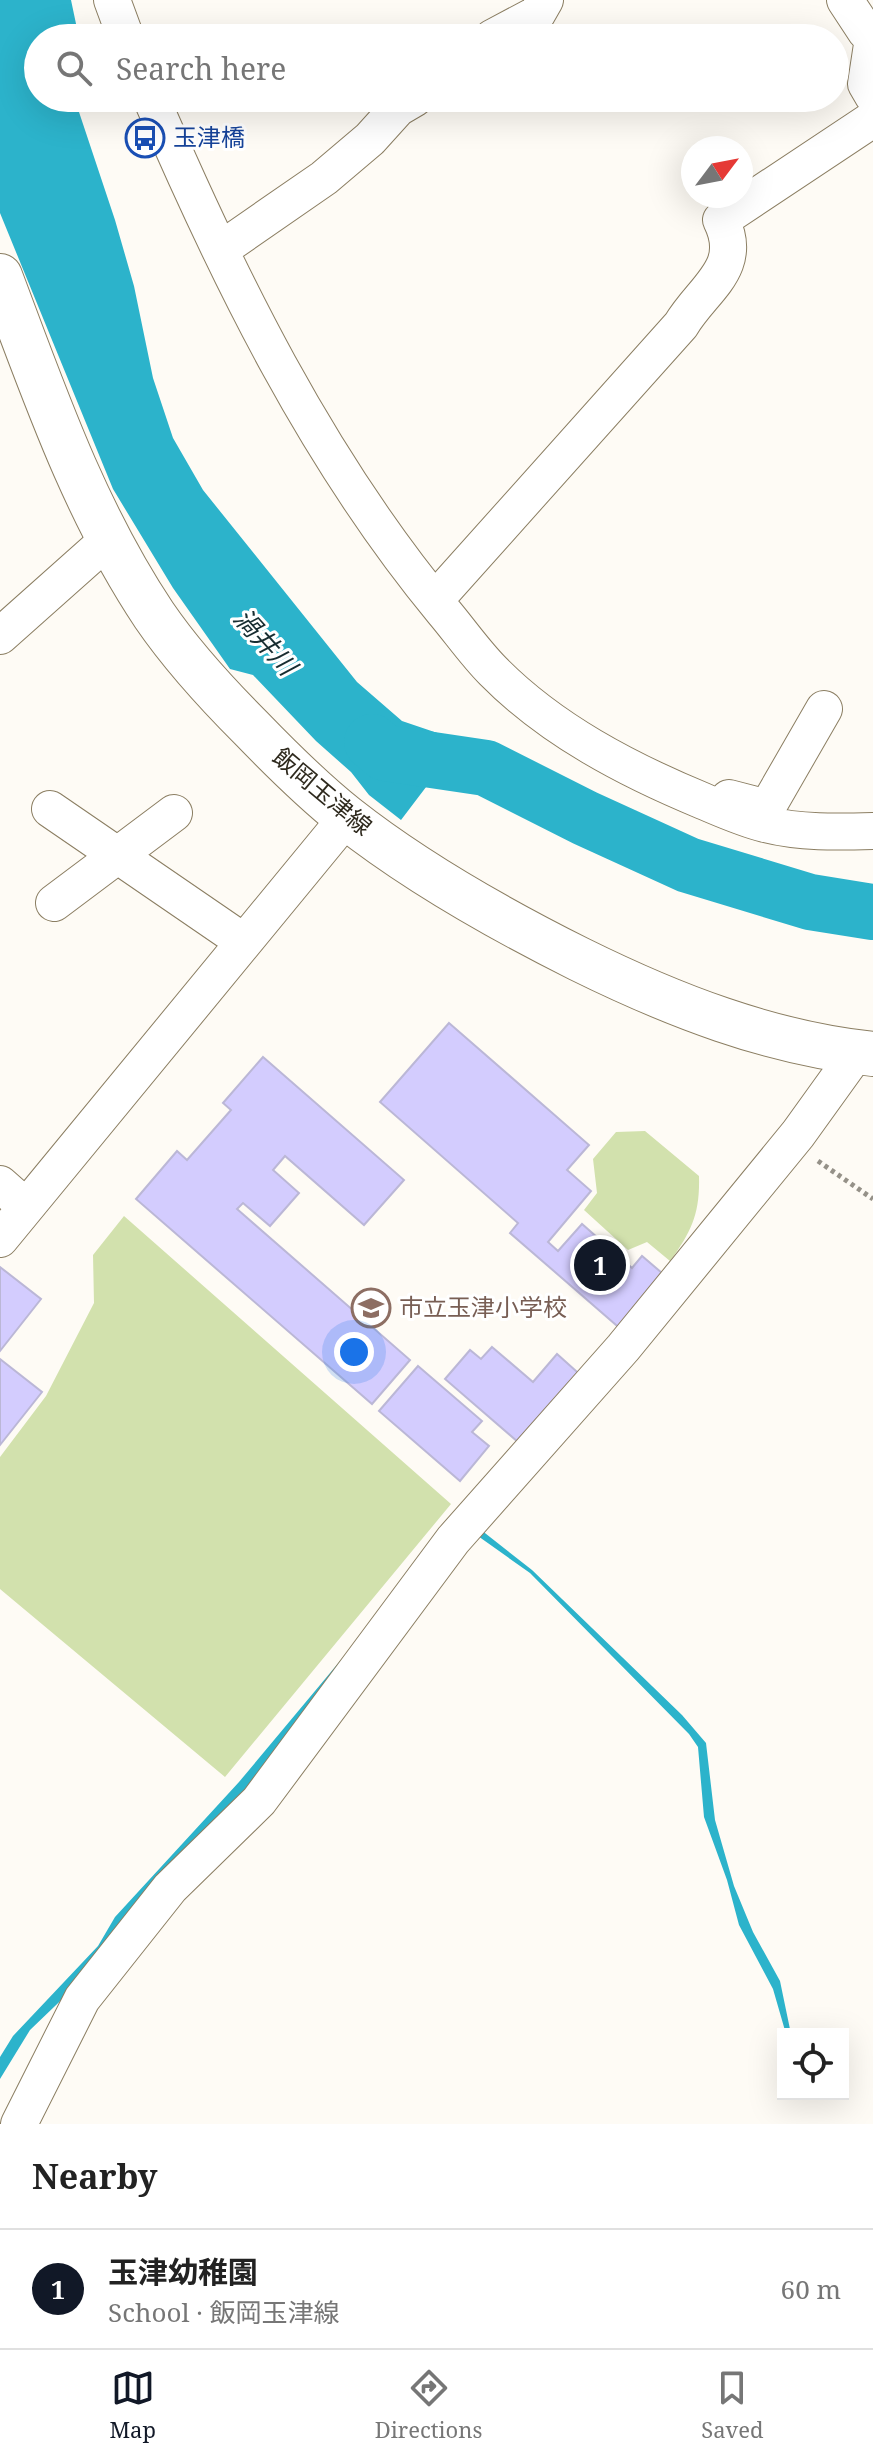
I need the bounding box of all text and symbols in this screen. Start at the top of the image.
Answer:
search box [24,24,849,112]
icon: search [52,46,96,90]
text: Search here [116,48,286,89]
bus stop icon: 玉津橋 [124,117,166,159]
place label: 玉津橋 [173,120,245,153]
north arrow [681,136,753,208]
water label: 渦井川 [226,600,307,685]
street label: 飯岡玉津線 [266,740,380,842]
pin: 1 [574,1235,626,1295]
school or university icon: 市立玉津小学校 [350,1287,392,1329]
place label: 市立玉津小学校 [399,1290,567,1323]
your location [334,1332,374,1372]
map controls [777,2028,849,2100]
button: locate [777,2028,849,2100]
text: Nearby [32,2153,158,2199]
text: 玉津幼稚園 [108,2251,258,2292]
text: 1 [51,2271,65,2307]
text: 60 m [781,2271,841,2307]
text: School · 飯岡玉津線 [108,2294,340,2330]
tab: Map [109,2366,156,2444]
tab: Directions [375,2366,482,2444]
tab: Saved [701,2366,764,2444]

